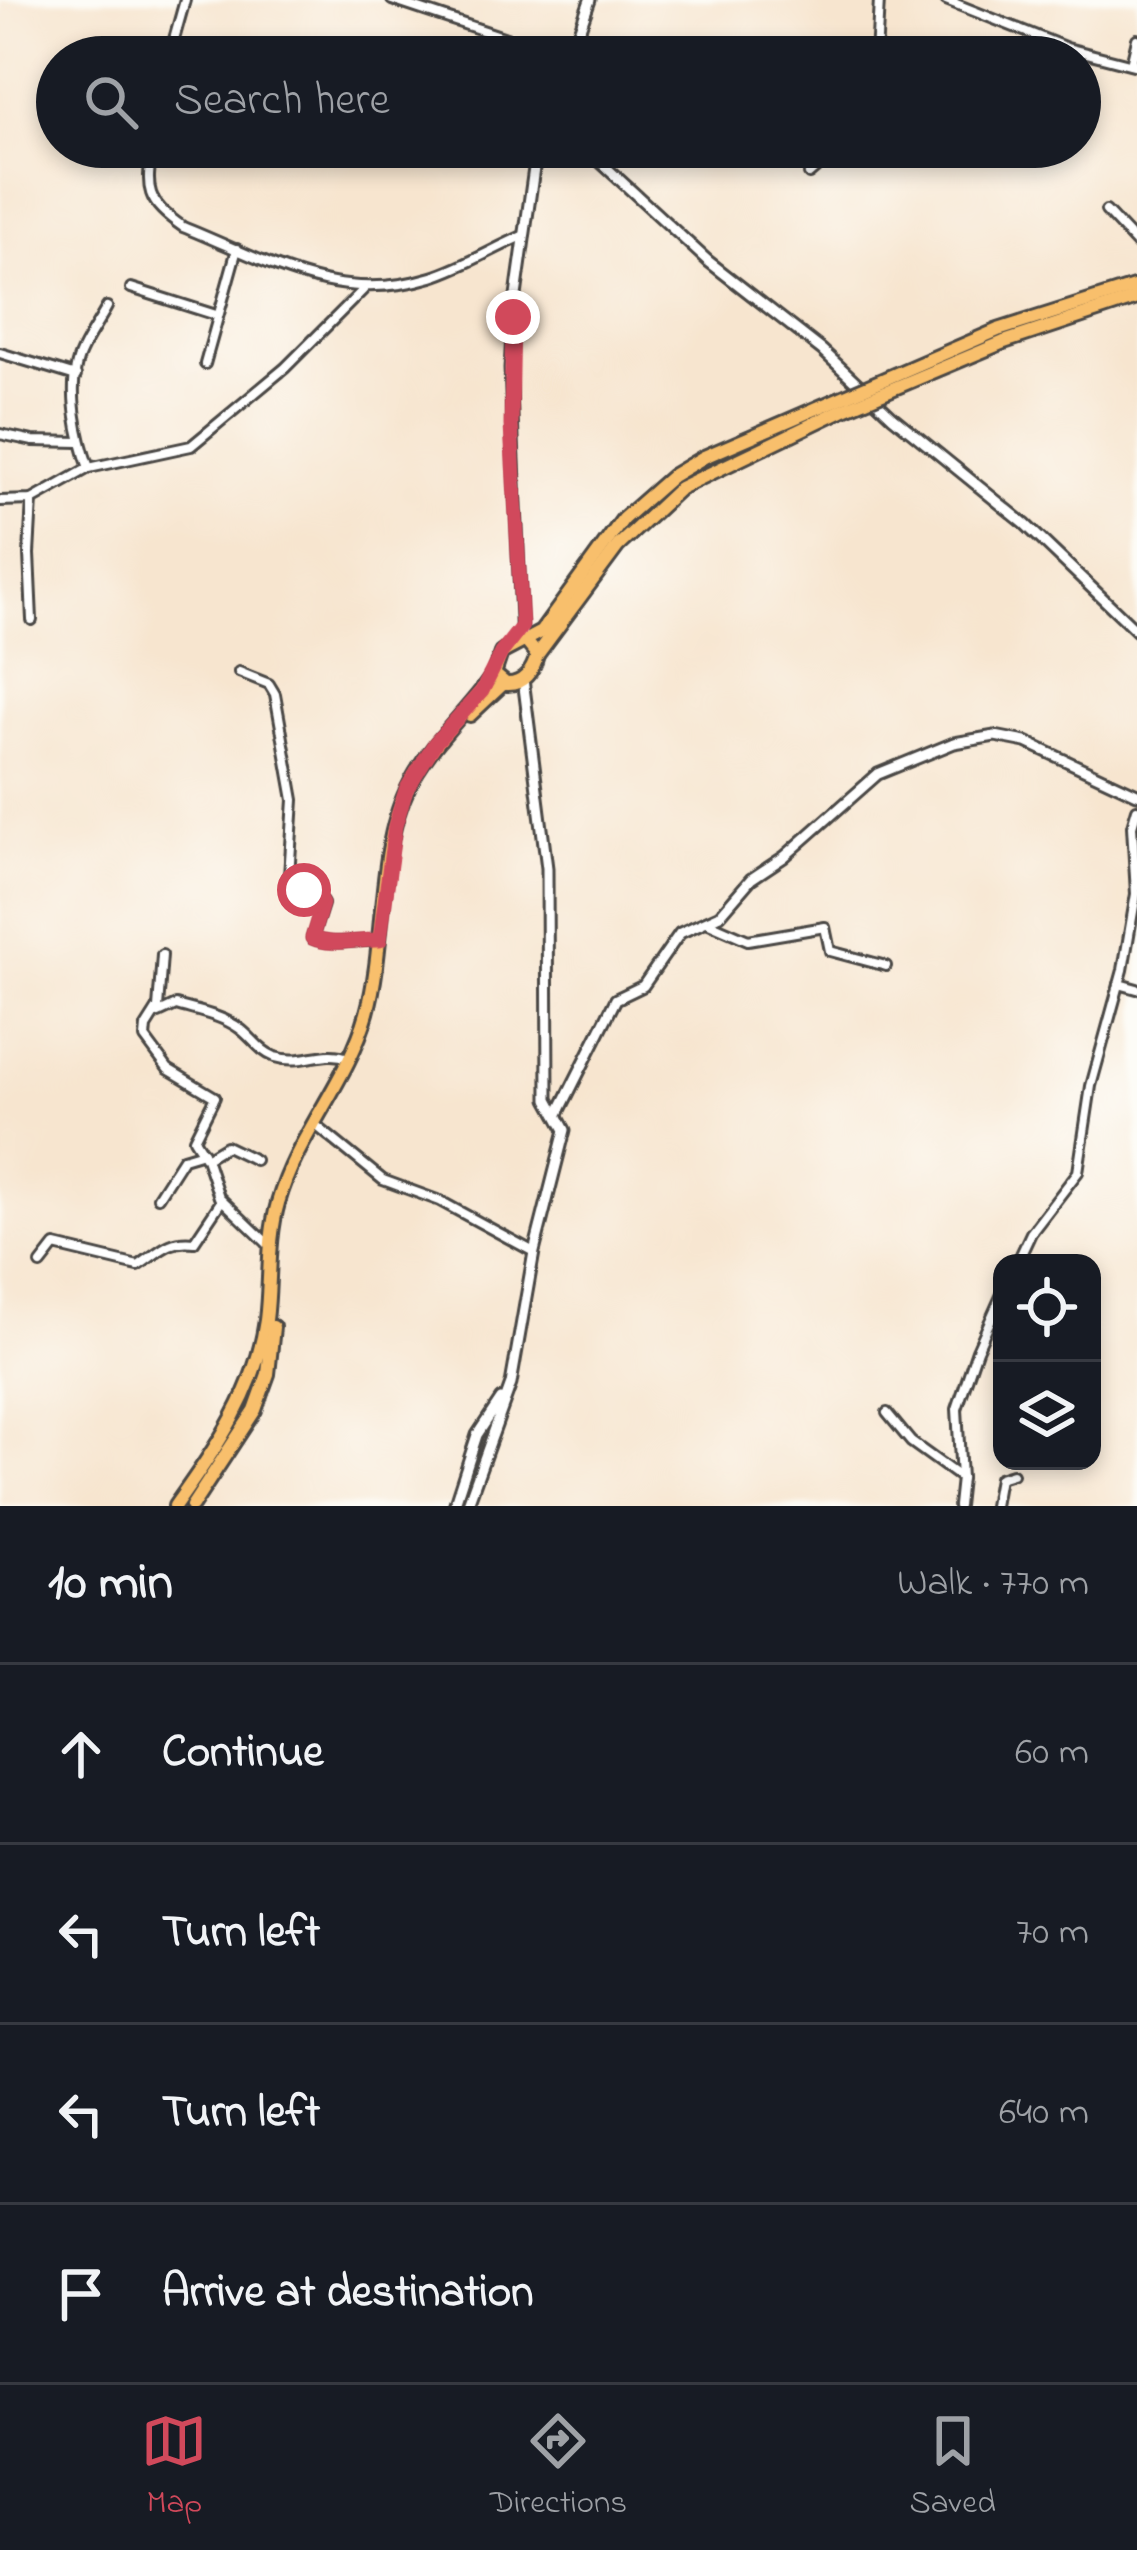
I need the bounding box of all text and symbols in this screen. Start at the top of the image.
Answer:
search box [36,36,1101,168]
icon: search [78,69,144,135]
text: Search here [174,69,390,135]
route end [486,290,540,344]
route start [277,863,331,917]
map controls [993,1254,1101,1470]
button: locate [993,1254,1101,1362]
button: layers [993,1362,1101,1470]
text: 10 min [48,1547,173,1622]
text: Walk · 770 m [897,1556,1089,1613]
icon: ahead [48,1721,114,1787]
text: Continue [162,1721,323,1787]
text: 60 m [1015,1725,1089,1782]
icon: left [48,1901,114,1967]
text: Turn left [162,1901,320,1967]
text: 70 m [1016,1905,1089,1962]
icon: left [48,2081,114,2147]
text: Turn left [162,2081,320,2147]
text: 640 m [999,2085,1089,2142]
icon: arrive [48,2261,114,2327]
text: Arrive at destination [162,2261,533,2327]
tab: Map [141,2408,207,2528]
tab: Directions [490,2408,627,2528]
tab: Saved [910,2408,996,2528]

